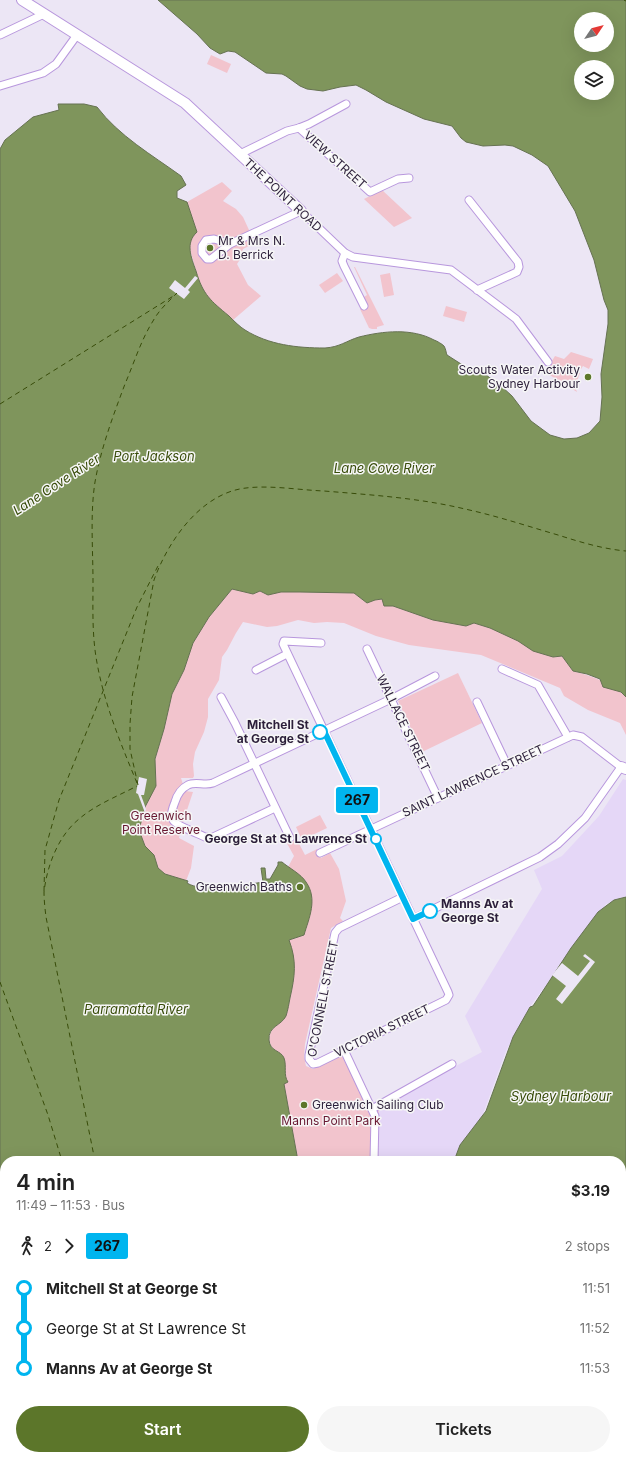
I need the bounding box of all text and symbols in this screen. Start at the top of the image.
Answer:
north arrow [574,12,614,52]
map controls [574,12,614,100]
button: layers [574,60,614,100]
street label: VIEW STREET [301,128,370,192]
street label: THE POINT ROAD [241,155,325,235]
place label: Mr & Mrs N. D. Berrick [218,233,285,262]
marker: Mr & Mrs N. D. Berrick [205,243,215,253]
place label: Scouts Water Activity Sydney Harbour [458,362,580,391]
marker: Scouts Water Activity Sydney Harbour [583,372,593,382]
water label: Port Jackson [113,448,195,464]
water label: Lane Cove River [10,449,103,518]
water label: Lane Cove River [334,460,435,476]
street label: WALLACE STREET [374,672,433,774]
place label: Mitchell St at George St [237,717,310,746]
marker: Mitchell St at George St [312,724,328,740]
street label: SAINT LAWRENCE STREET [400,741,546,820]
line badge: 267 [334,787,380,813]
text: 267 [344,791,370,808]
park label: Greenwich Point Reserve [122,808,200,837]
place label: George St at St Lawrence St [204,831,368,846]
marker: George St at St Lawrence St [370,833,382,845]
place label: Greenwich Baths [196,879,292,894]
marker: Greenwich Baths [295,882,305,892]
place label: Manns Av at George St [441,896,514,925]
marker: Manns Av at George St [422,903,438,919]
street label: O'CONNELL STREET [304,939,341,1058]
water label: Parramatta River [84,1001,189,1017]
street label: VICTORIA STREET [331,1001,432,1060]
water label: Sydney Harbour [511,1088,612,1104]
place label: Greenwich Sailing Club [312,1097,444,1112]
marker: Greenwich Sailing Club [299,1100,309,1110]
park label: Manns Point Park [281,1113,381,1128]
text: 4 min [16,1169,75,1195]
text: $3.19 [571,1181,610,1200]
text: 11:49 – 11:53 · Bus [16,1197,125,1213]
icon: walk [16,1235,38,1257]
icon: forward [58,1235,80,1257]
text: 267 [94,1237,120,1254]
text: 2 [44,1238,52,1254]
text: 2 stops [565,1238,610,1254]
text: Mitchell St at George St [46,1279,217,1298]
text: 11:51 [582,1280,610,1296]
text: George St at St Lawrence St [46,1319,246,1338]
text: 11:52 [580,1320,610,1336]
text: Manns Av at George St [46,1359,212,1378]
text: 11:53 [580,1360,610,1376]
button: Start [16,1406,309,1452]
button: Tickets [317,1406,610,1452]

